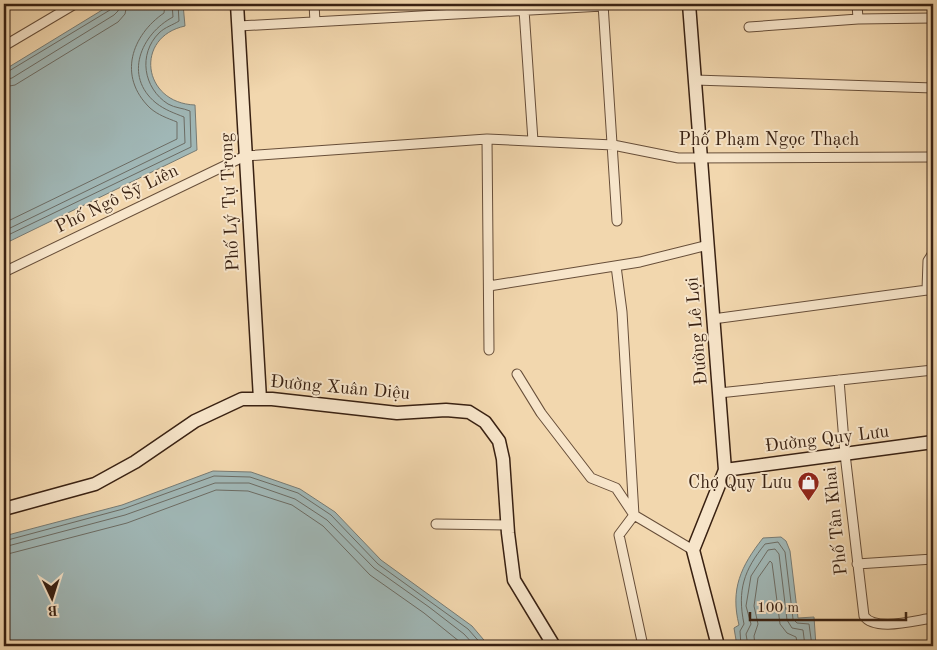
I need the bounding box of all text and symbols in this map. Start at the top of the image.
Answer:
street label: Phố Phạm Ngọc Thạch [679,130,860,149]
street label: Phố Lý Tự Trọng [216,132,243,272]
street label: Phố Ngô Sỹ Liên [52,160,182,237]
street label: Đường Lê Lợi [683,276,711,386]
street label: Đường Xuân Diệu [269,373,411,403]
street label: Đường Quy Lưu [764,422,890,456]
street label: Phố Tân Khai [820,466,851,576]
shop icon: Chợ Quy Lưu [796,471,820,502]
place label: Chợ Quy Lưu [688,474,792,492]
north arrow [28,572,78,622]
scale bar [750,590,906,622]
text: 100 m [757,601,799,616]
text: B [47,603,58,617]

